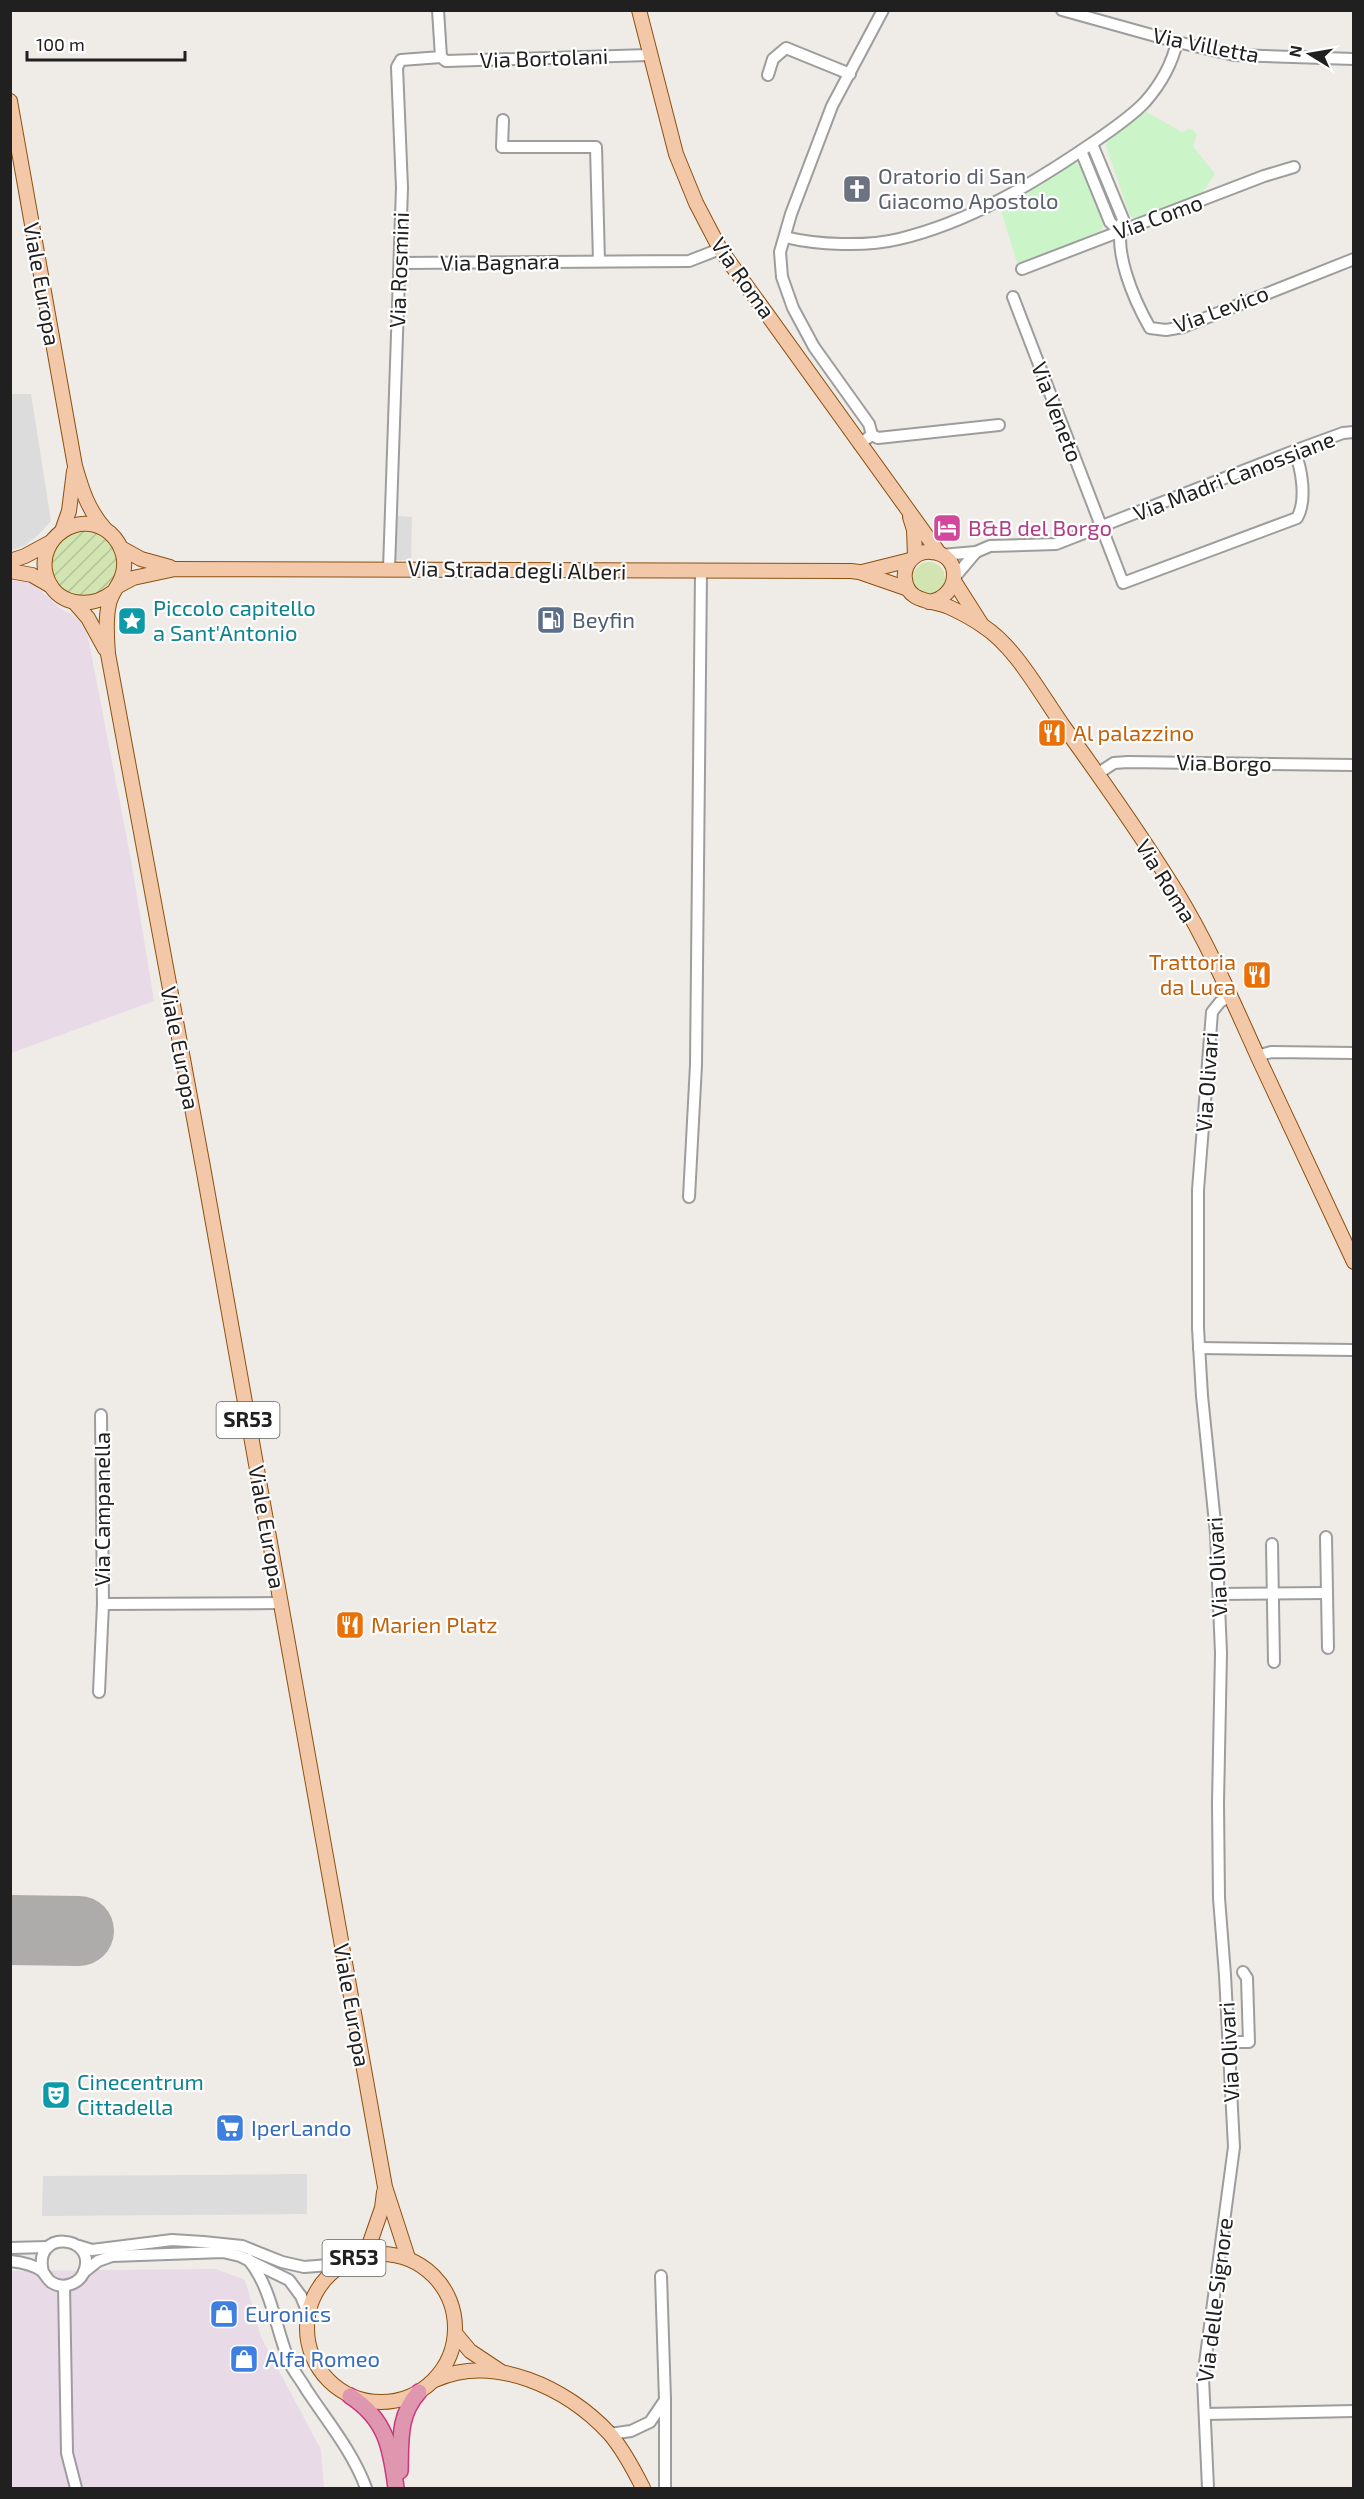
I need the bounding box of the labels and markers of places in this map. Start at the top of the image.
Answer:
place label: Oratorio di San Giacomo Apostolo [878,162,1059,213]
church icon: Oratorio di San Giacomo Apostolo [841,173,873,205]
hotel icon: B&B del Borgo [931,512,963,544]
place label: B&B del Borgo [968,514,1112,540]
place label: Piccolo capitello a Sant'Antonio [153,594,316,645]
fuel station icon: Beyfin [535,604,567,636]
place icon: Piccolo capitello a Sant'Antonio [116,605,148,637]
place label: Beyfin [572,606,635,632]
restaurant icon: Al palazzino [1036,717,1068,749]
place label: Al palazzino [1073,719,1194,745]
place label: Trattoria da Luca [1149,948,1236,999]
restaurant icon: Trattoria da Luca [1241,959,1273,991]
restaurant icon: Marien Platz [334,1609,366,1641]
place label: Marien Platz [371,1611,497,1637]
place label: Cinecentrum Cittadella [77,2068,204,2119]
theatre icon: Cinecentrum Cittadella [40,2079,72,2111]
supermarket icon: IperLando [214,2112,246,2144]
place label: IperLando [251,2114,351,2140]
shop icon: Euronics [208,2298,240,2330]
place label: Euronics [245,2300,331,2326]
shop icon: Alfa Romeo [228,2343,260,2375]
place label: Alfa Romeo [265,2345,380,2371]

